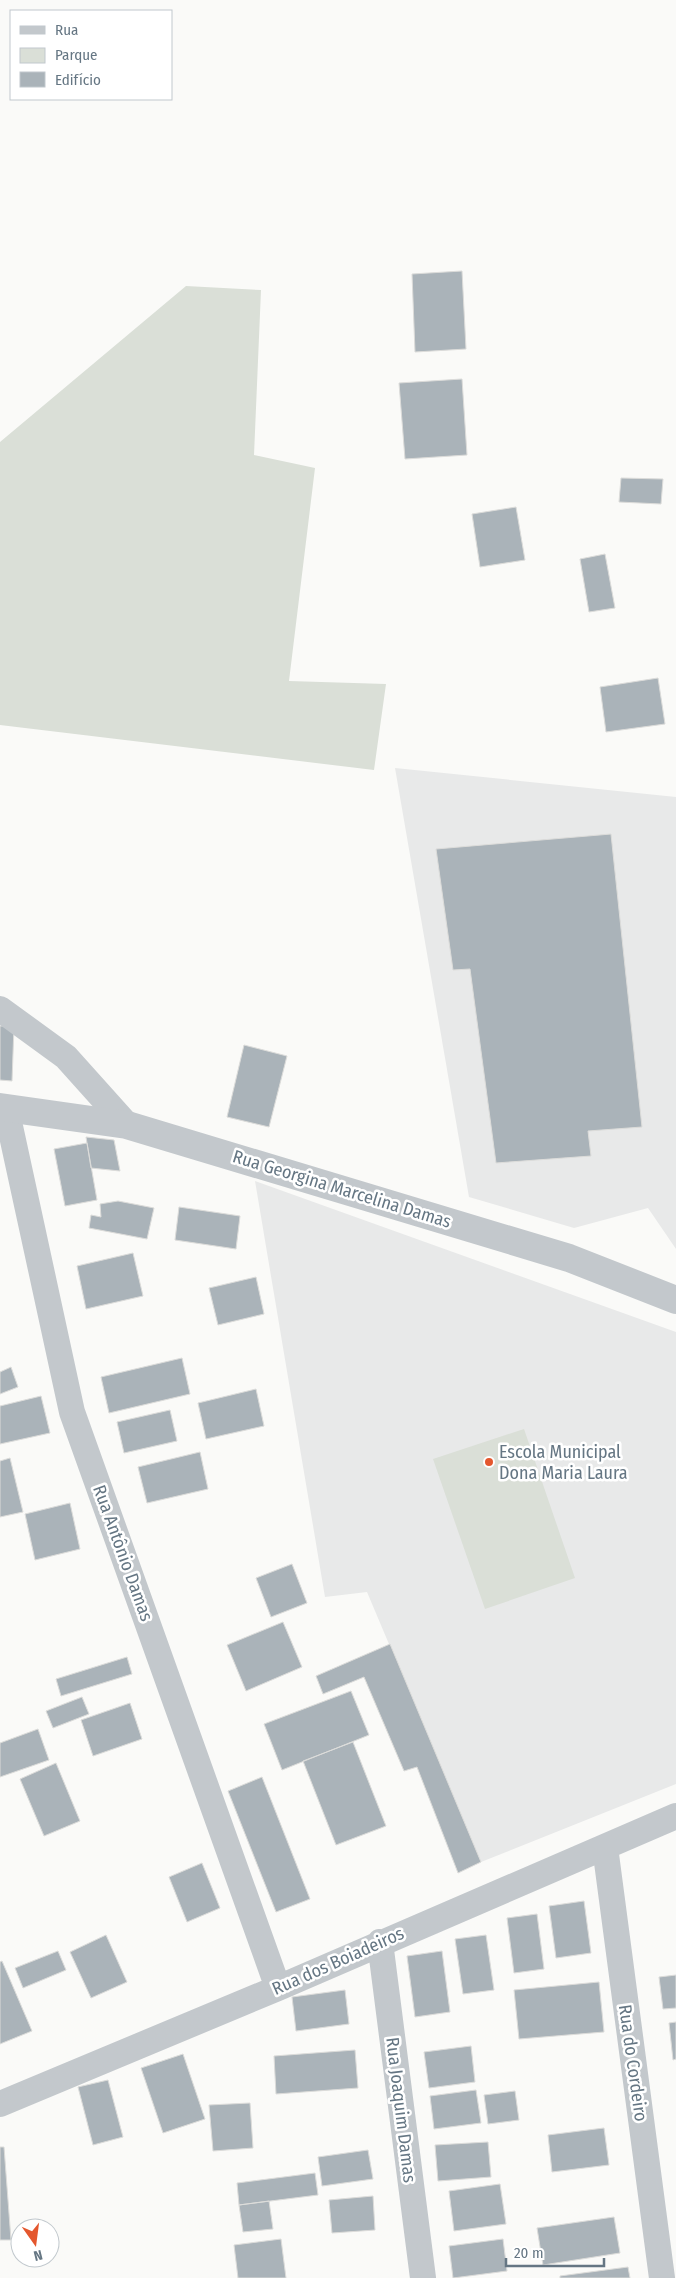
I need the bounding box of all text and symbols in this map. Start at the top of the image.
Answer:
legend [10,10,172,100]
text: Rua [55,21,78,39]
text: Parque [55,46,98,64]
text: Edifício [55,71,101,89]
street label: Rua Georgina Marcelina Damas [230,1145,454,1233]
place label: Escola Municipal Dona Maria Laura [499,1441,628,1484]
marker: Escola Municipal Dona Maria Laura [483,1456,495,1468]
street label: Rua Antônio Damas [88,1482,158,1624]
street label: Rua dos Boiadeiros [269,1922,408,2000]
street label: Rua do Cordeiro [614,2003,652,2123]
street label: Rua Joaquim Damas [381,2036,421,2184]
north arrow [10,2218,60,2268]
scale bar [506,2236,604,2268]
text: 20 m [514,2244,544,2262]
text: N [32,2246,44,2264]

